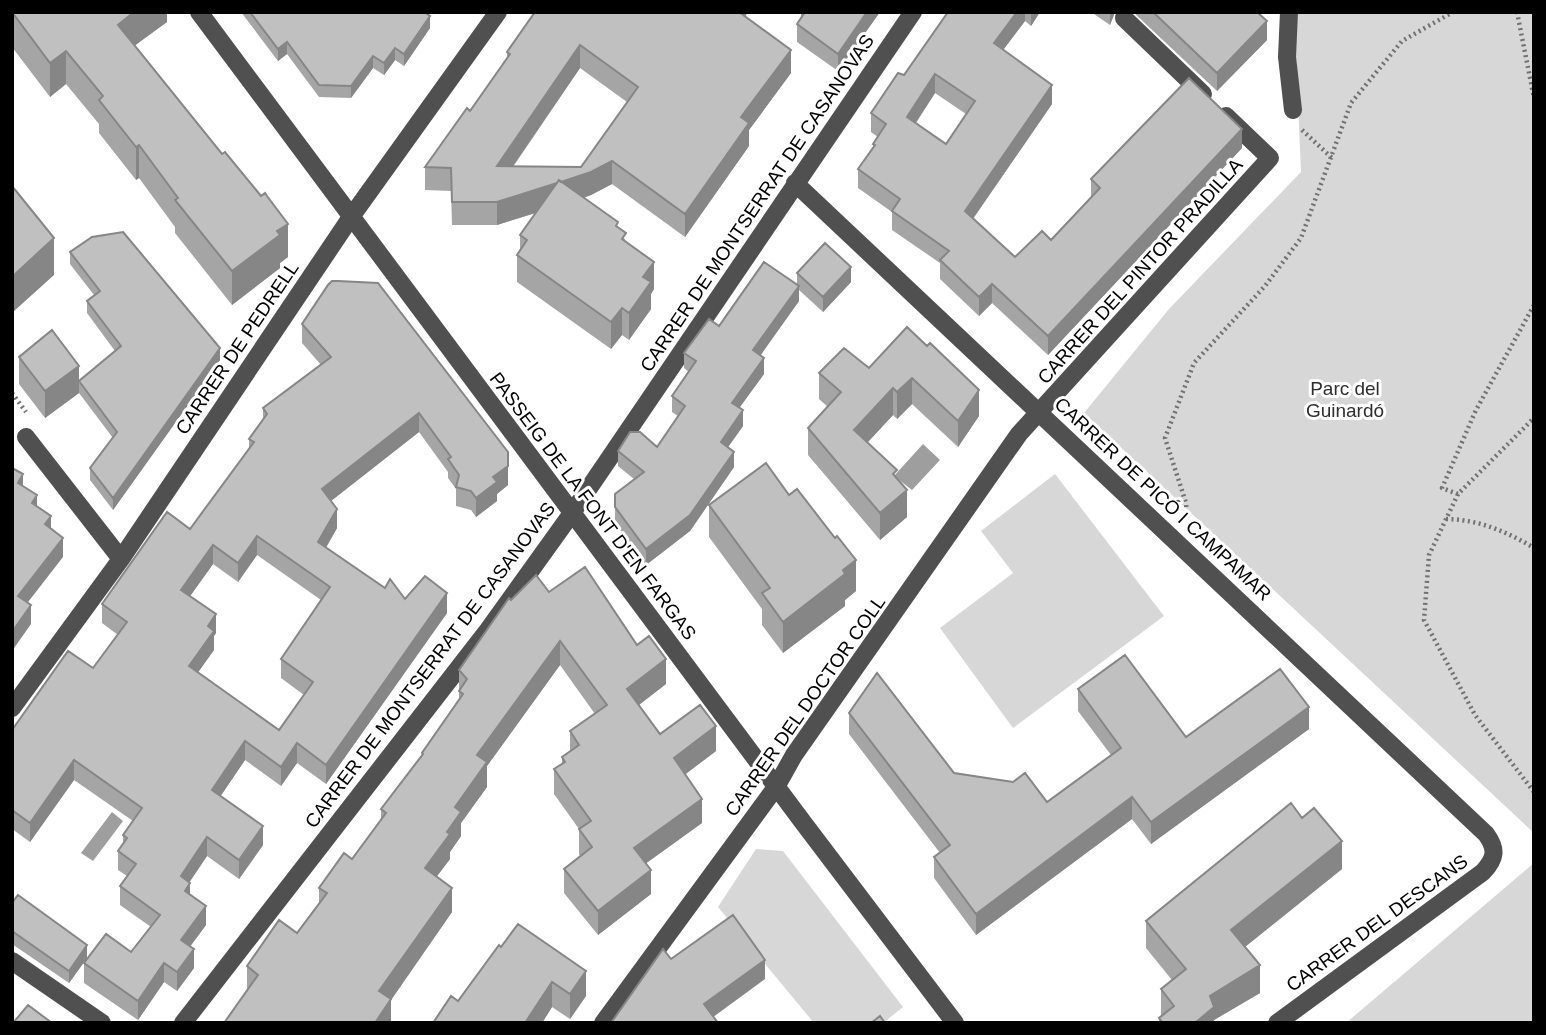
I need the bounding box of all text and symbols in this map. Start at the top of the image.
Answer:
street label: CARRER DE MONTSERRAT DE CASANOVAS [636,30,878,376]
street label: CARRER DEL PINTOR PRADILLA [1033,154,1247,388]
street label: CARRER DE PEDRELL [171,258,303,438]
street label: PASSEIG DE LA FONT D'EN FARGAS [486,368,700,644]
park label: Parc del Guinardó [1306,378,1384,421]
street label: CARRER DE PICÓ I CAMPAMAR [1051,393,1275,605]
street label: CARRER DE MONTSERRAT DE CASANOVAS [301,498,559,832]
street label: CARRER DEL DOCTOR COLL [721,592,889,820]
street label: CARRER DEL DESCANS [1282,850,1472,996]

